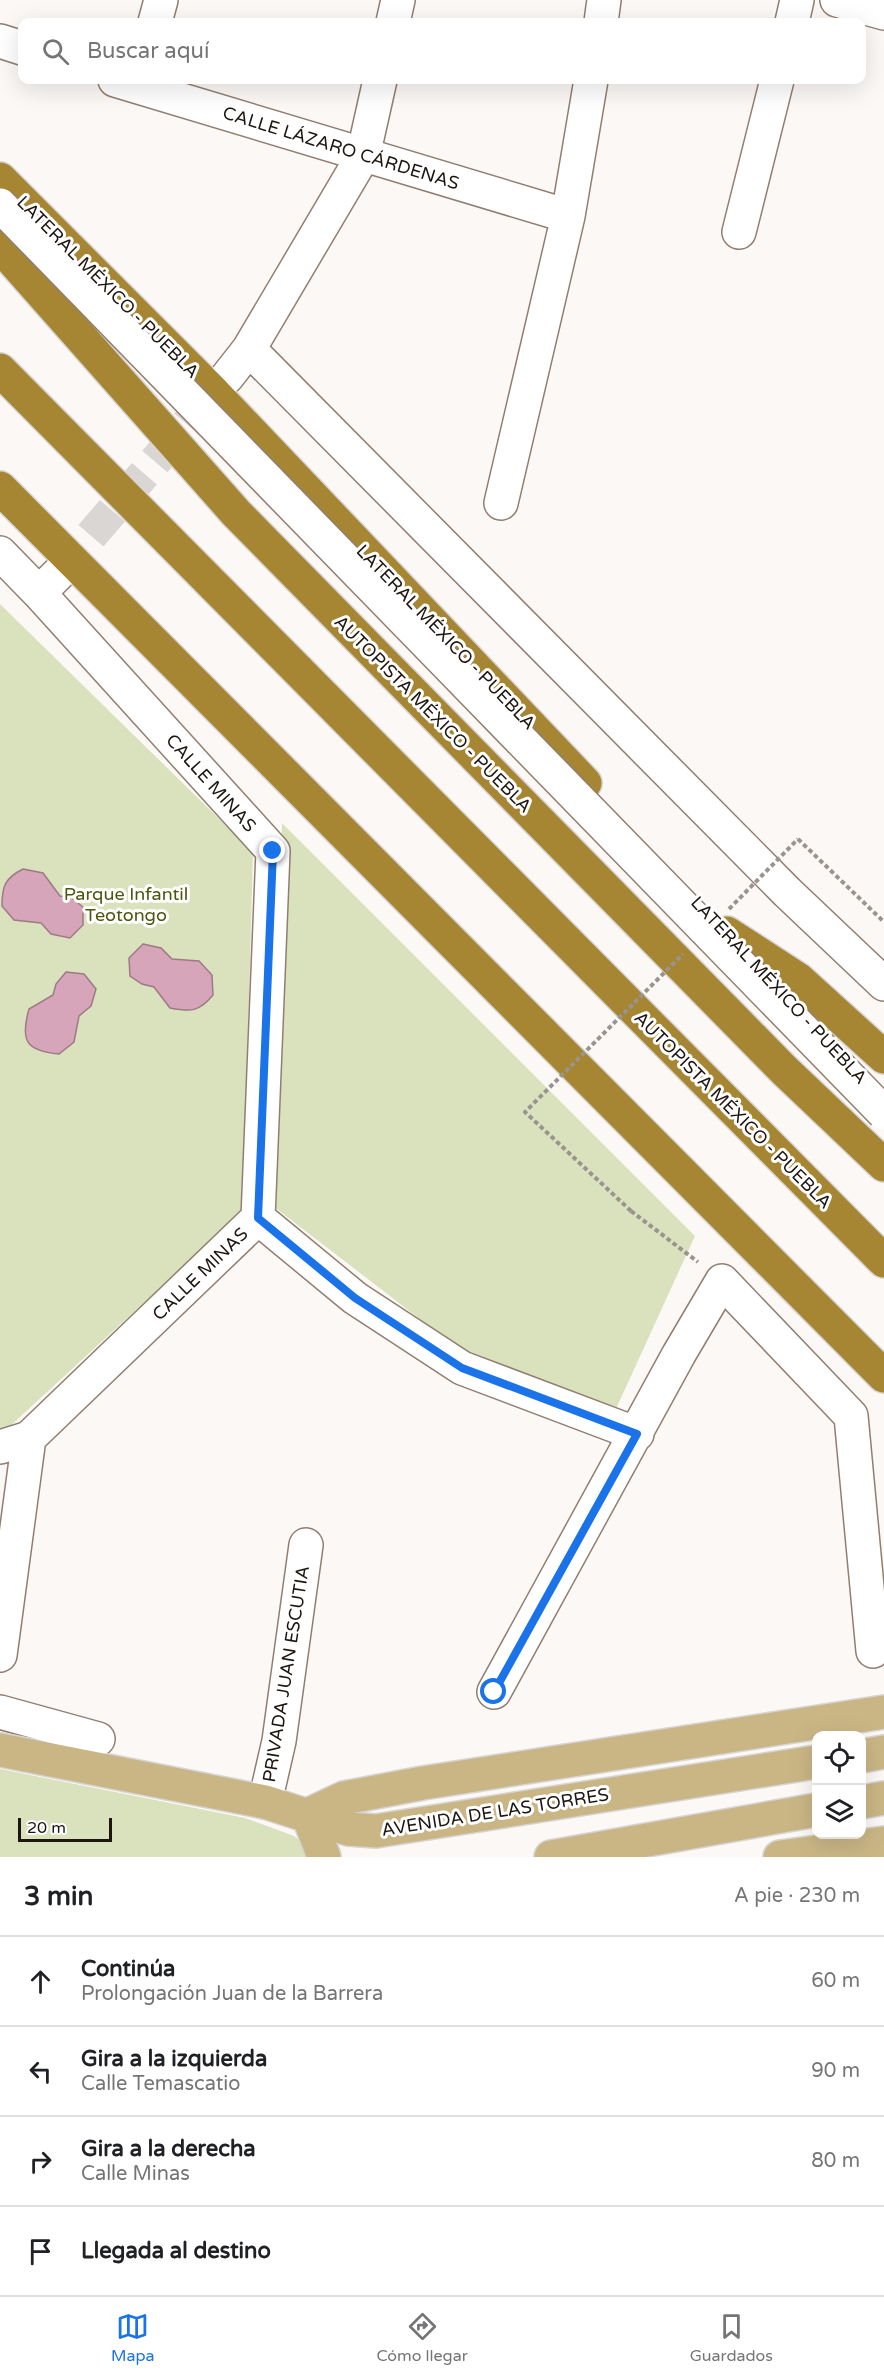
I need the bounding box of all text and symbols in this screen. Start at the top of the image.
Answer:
search box [18,18,866,84]
icon: search [39,35,72,68]
text: Buscar aquí [87,38,209,64]
street label: CALLE LÁZARO CÁRDENAS [220,102,462,194]
street label: LATERAL MÉXICO - PUEBLA [12,191,204,383]
street label: LATERAL MÉXICO - PUEBLA [352,540,540,734]
street label: AUTOPISTA MÉXICO - PUEBLA [330,611,536,817]
street label: CALLE MINAS [161,729,261,837]
route end [259,837,285,863]
park label: Parque Infantil Teotongo [64,883,188,926]
street label: LATERAL MÉXICO - PUEBLA [686,892,872,1088]
street label: AUTOPISTA MÉXICO - PUEBLA [630,1007,836,1213]
street label: CALLE MINAS [148,1223,252,1325]
street label: PRIVADA JUAN ESCUTIA [258,1564,314,1784]
route start [480,1678,506,1704]
map controls [812,1731,866,1839]
button: locate [812,1731,866,1785]
street label: AVENIDA DE LAS TORRES [380,1783,610,1841]
button: layers [812,1785,866,1839]
scale bar [18,1815,112,1842]
text: 20 m [27,1818,66,1838]
text: 3 min [24,1881,93,1912]
text: A pie · 230 m [734,1884,860,1908]
text: Continúa [81,1956,175,1982]
icon: ahead [24,1965,57,1998]
text: 60 m [811,1969,860,1993]
text: Prolongación Juan de la Barrera [81,1982,383,2006]
text: Gira a la izquierda [81,2046,267,2072]
icon: left [24,2055,57,2088]
text: 90 m [811,2059,860,2083]
text: Calle Temascatio [81,2072,240,2096]
text: Gira a la derecha [81,2136,256,2162]
icon: right [24,2145,57,2178]
text: 80 m [811,2149,860,2173]
text: Calle Minas [81,2162,190,2186]
icon: arrive [24,2235,57,2268]
text: Llegada al destino [81,2238,271,2264]
tab: Mapa [111,2310,154,2366]
tab: Cómo llegar [376,2310,468,2366]
tab: Guardados [690,2310,773,2366]

